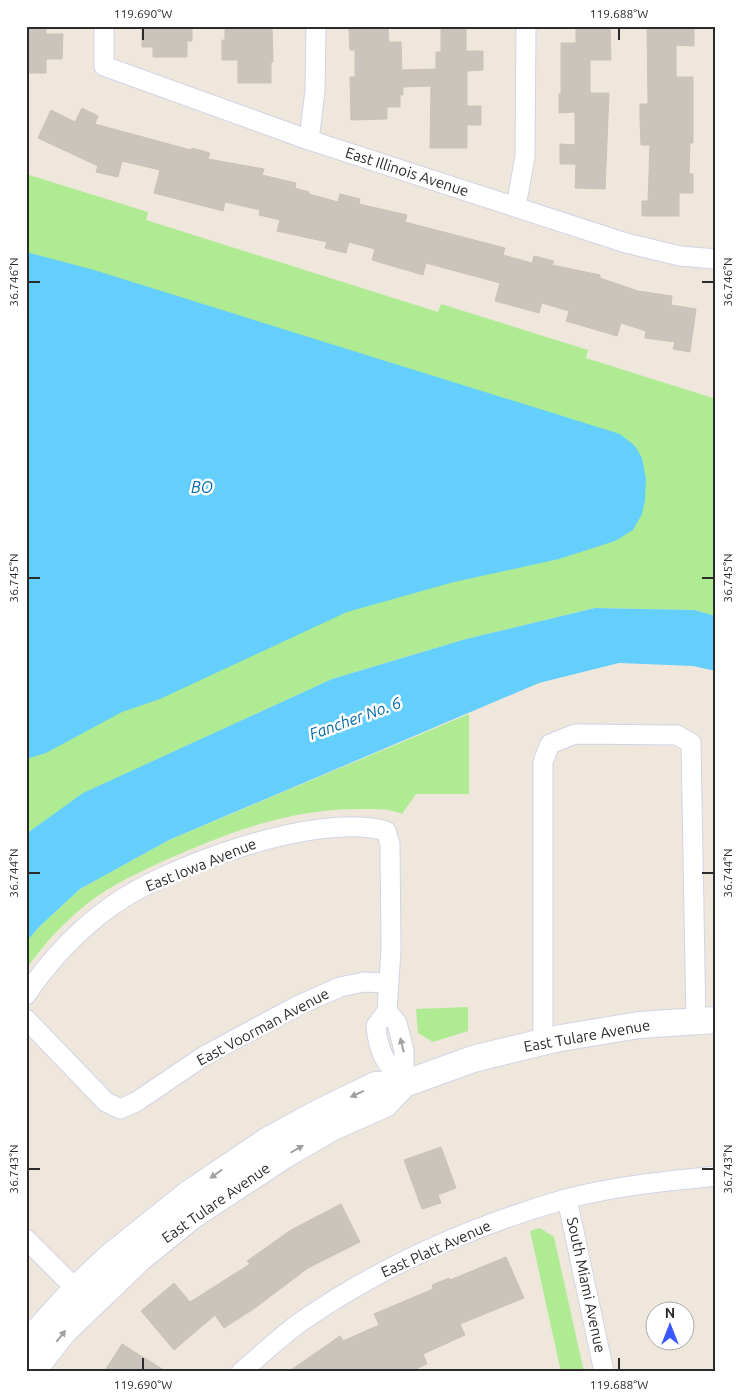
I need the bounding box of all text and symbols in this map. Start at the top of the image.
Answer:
text: 119.690°W [114,7,172,20]
text: 119.688°W [590,7,648,20]
street label: East Illinois Avenue [343,144,471,200]
text: 36.746°N [7,257,20,307]
text: 36.746°N [721,257,734,307]
water label: BO [191,478,213,496]
text: 36.745°N [7,553,20,603]
text: 36.745°N [721,553,734,603]
water label: Fancher No. 6 [307,693,403,743]
street label: East Iowa Avenue [143,835,259,894]
text: 36.744°N [7,848,20,898]
text: 36.744°N [721,848,734,898]
street label: East Voorman Avenue [194,984,332,1069]
street label: East Tulare Avenue [522,1016,651,1055]
one-way arrow [398,1038,406,1053]
one-way arrow [350,1090,364,1098]
text: 36.743°N [7,1144,20,1194]
one-way arrow [290,1144,303,1153]
text: 36.743°N [721,1144,734,1194]
street label: East Tulare Avenue [158,1159,273,1246]
one-way arrow [209,1169,223,1179]
street label: South Miami Avenue [564,1216,609,1354]
street label: East Platt Avenue [378,1217,493,1280]
north arrow [644,1300,694,1350]
text: N [665,1305,675,1321]
one-way arrow [55,1330,66,1343]
text: 119.690°W [114,1378,172,1391]
text: 119.688°W [590,1378,648,1391]

